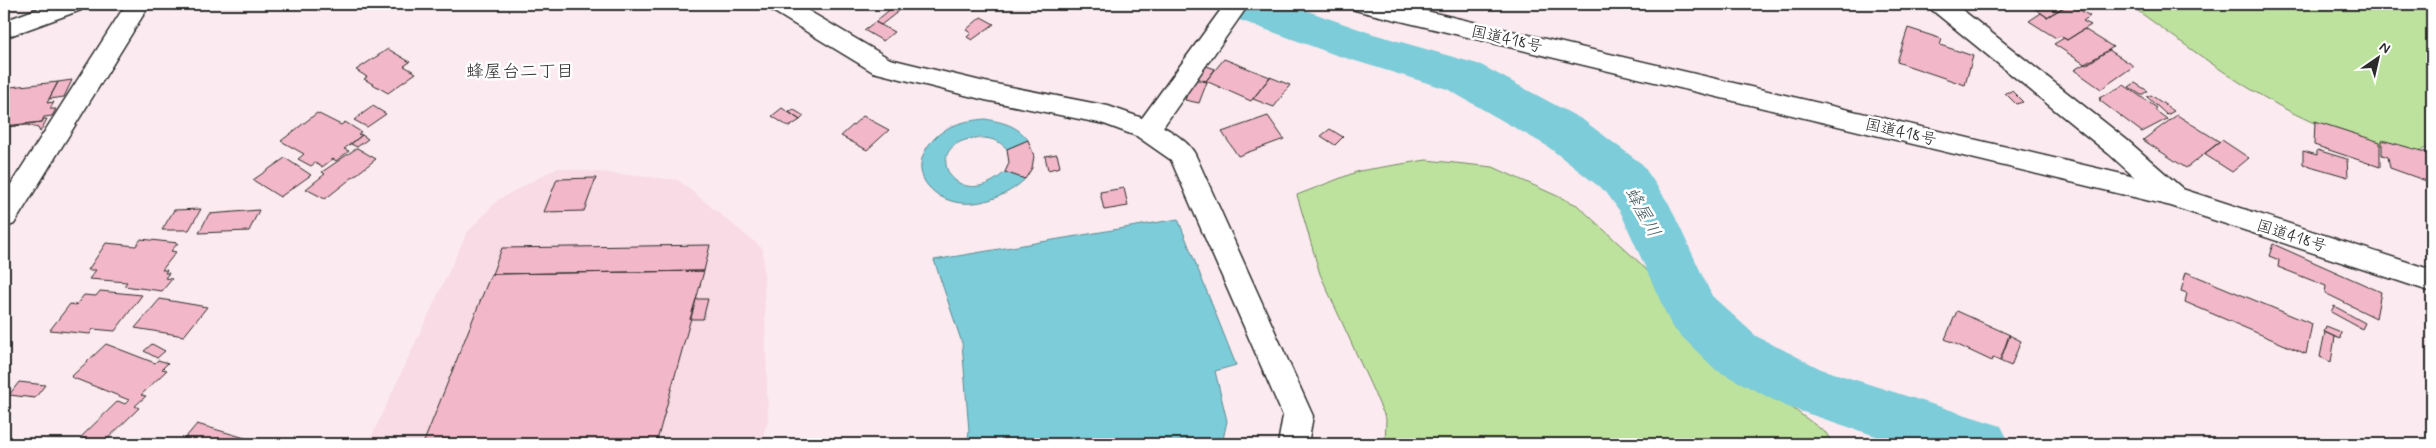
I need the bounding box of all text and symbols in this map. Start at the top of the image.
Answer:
street label: 国道418号 [1469,21,1545,58]
north arrow [2354,32,2404,82]
text: N [2376,38,2394,58]
district label: 蜂屋台二丁目 [466,60,574,84]
street label: 国道418号 [1863,114,1939,151]
water label: 蜂屋川 [1619,183,1666,242]
street label: 国道418号 [2254,215,2329,258]

